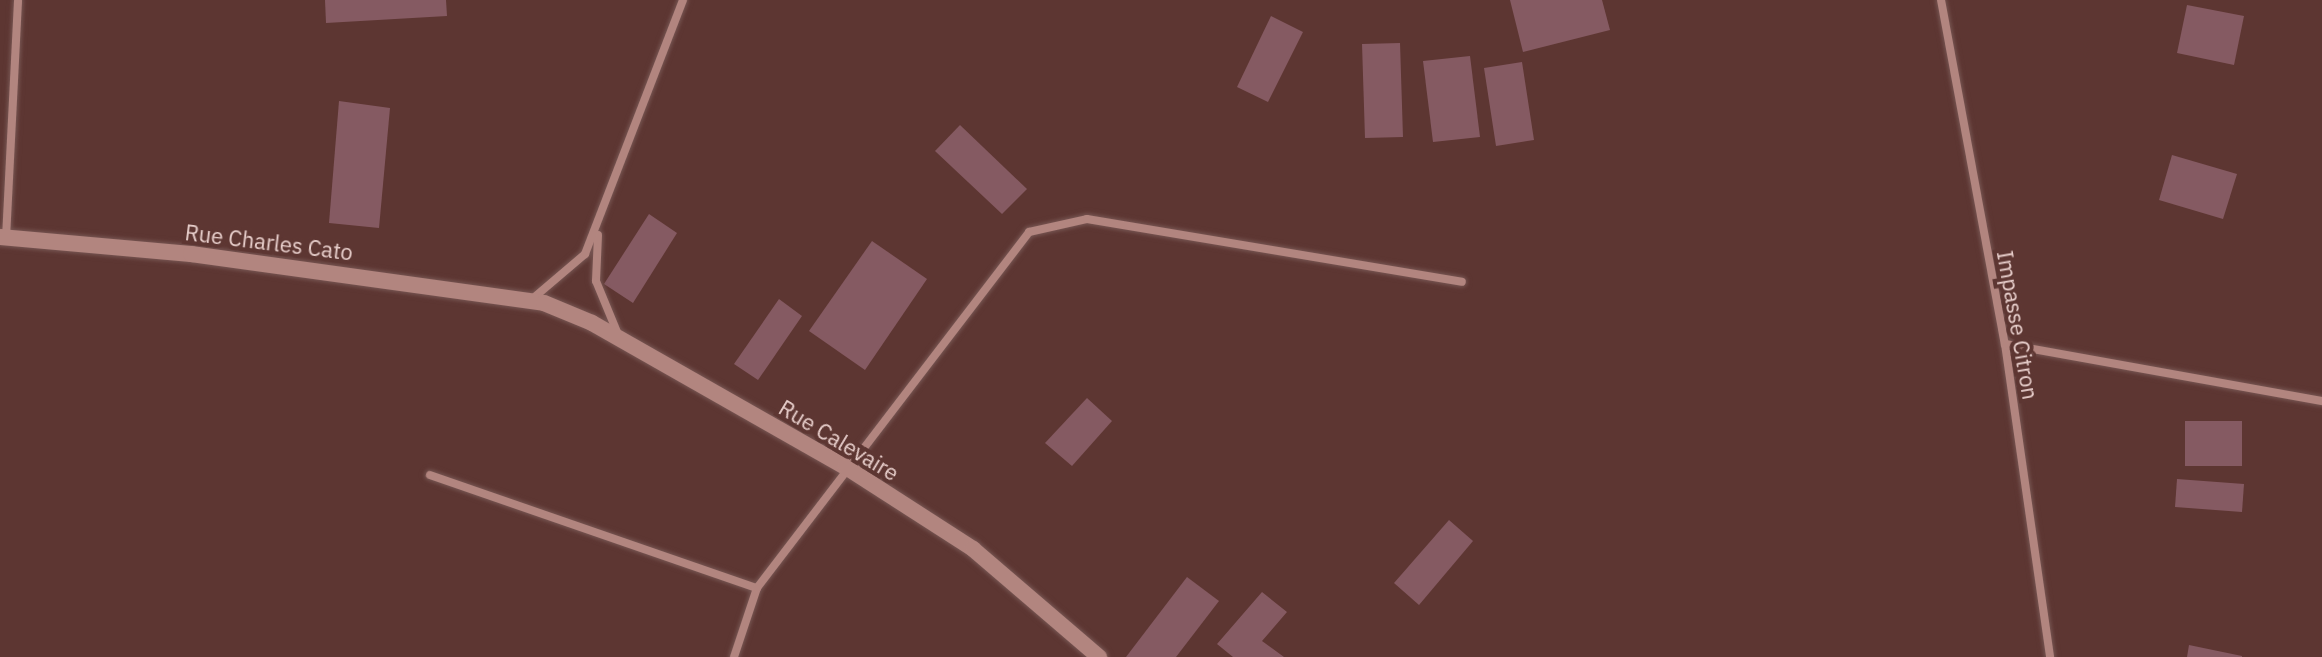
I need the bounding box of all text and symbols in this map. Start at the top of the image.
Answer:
street label: Rue Charles Cato [183,219,355,265]
street label: Impasse Citron [1992,248,2044,402]
street label: Rue Calevaire [774,394,904,486]

